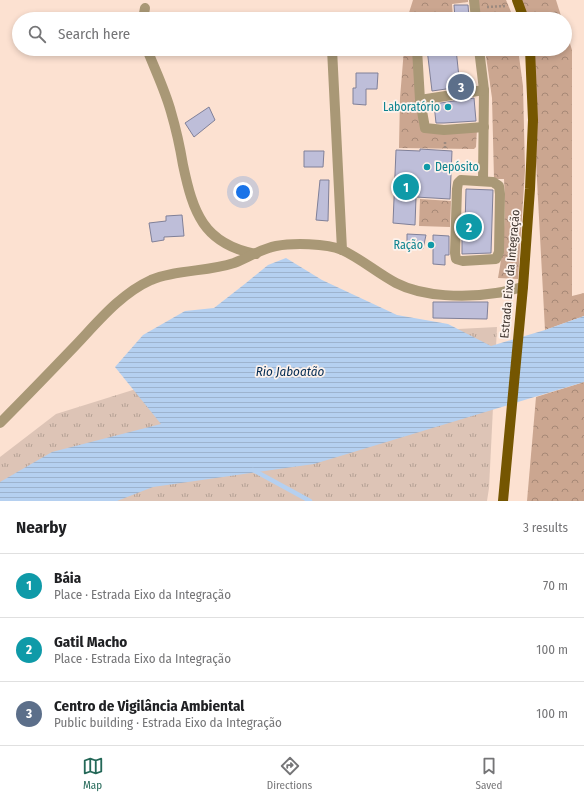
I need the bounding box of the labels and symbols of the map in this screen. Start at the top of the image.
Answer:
pin: 3 [448,72,474,102]
place label: Laboratório [383,100,440,114]
marker: Laboratório [443,102,453,112]
place label: Depósito [435,160,479,174]
marker: Depósito [422,162,432,172]
pin: 1 [393,172,419,202]
your location [233,182,253,202]
street label: Estrada Eixo da Integração [497,209,523,339]
pin: 2 [456,212,482,242]
place label: Ração [393,238,423,252]
marker: Ração [426,240,436,250]
water label: Rio Jaboatão [256,364,324,379]

